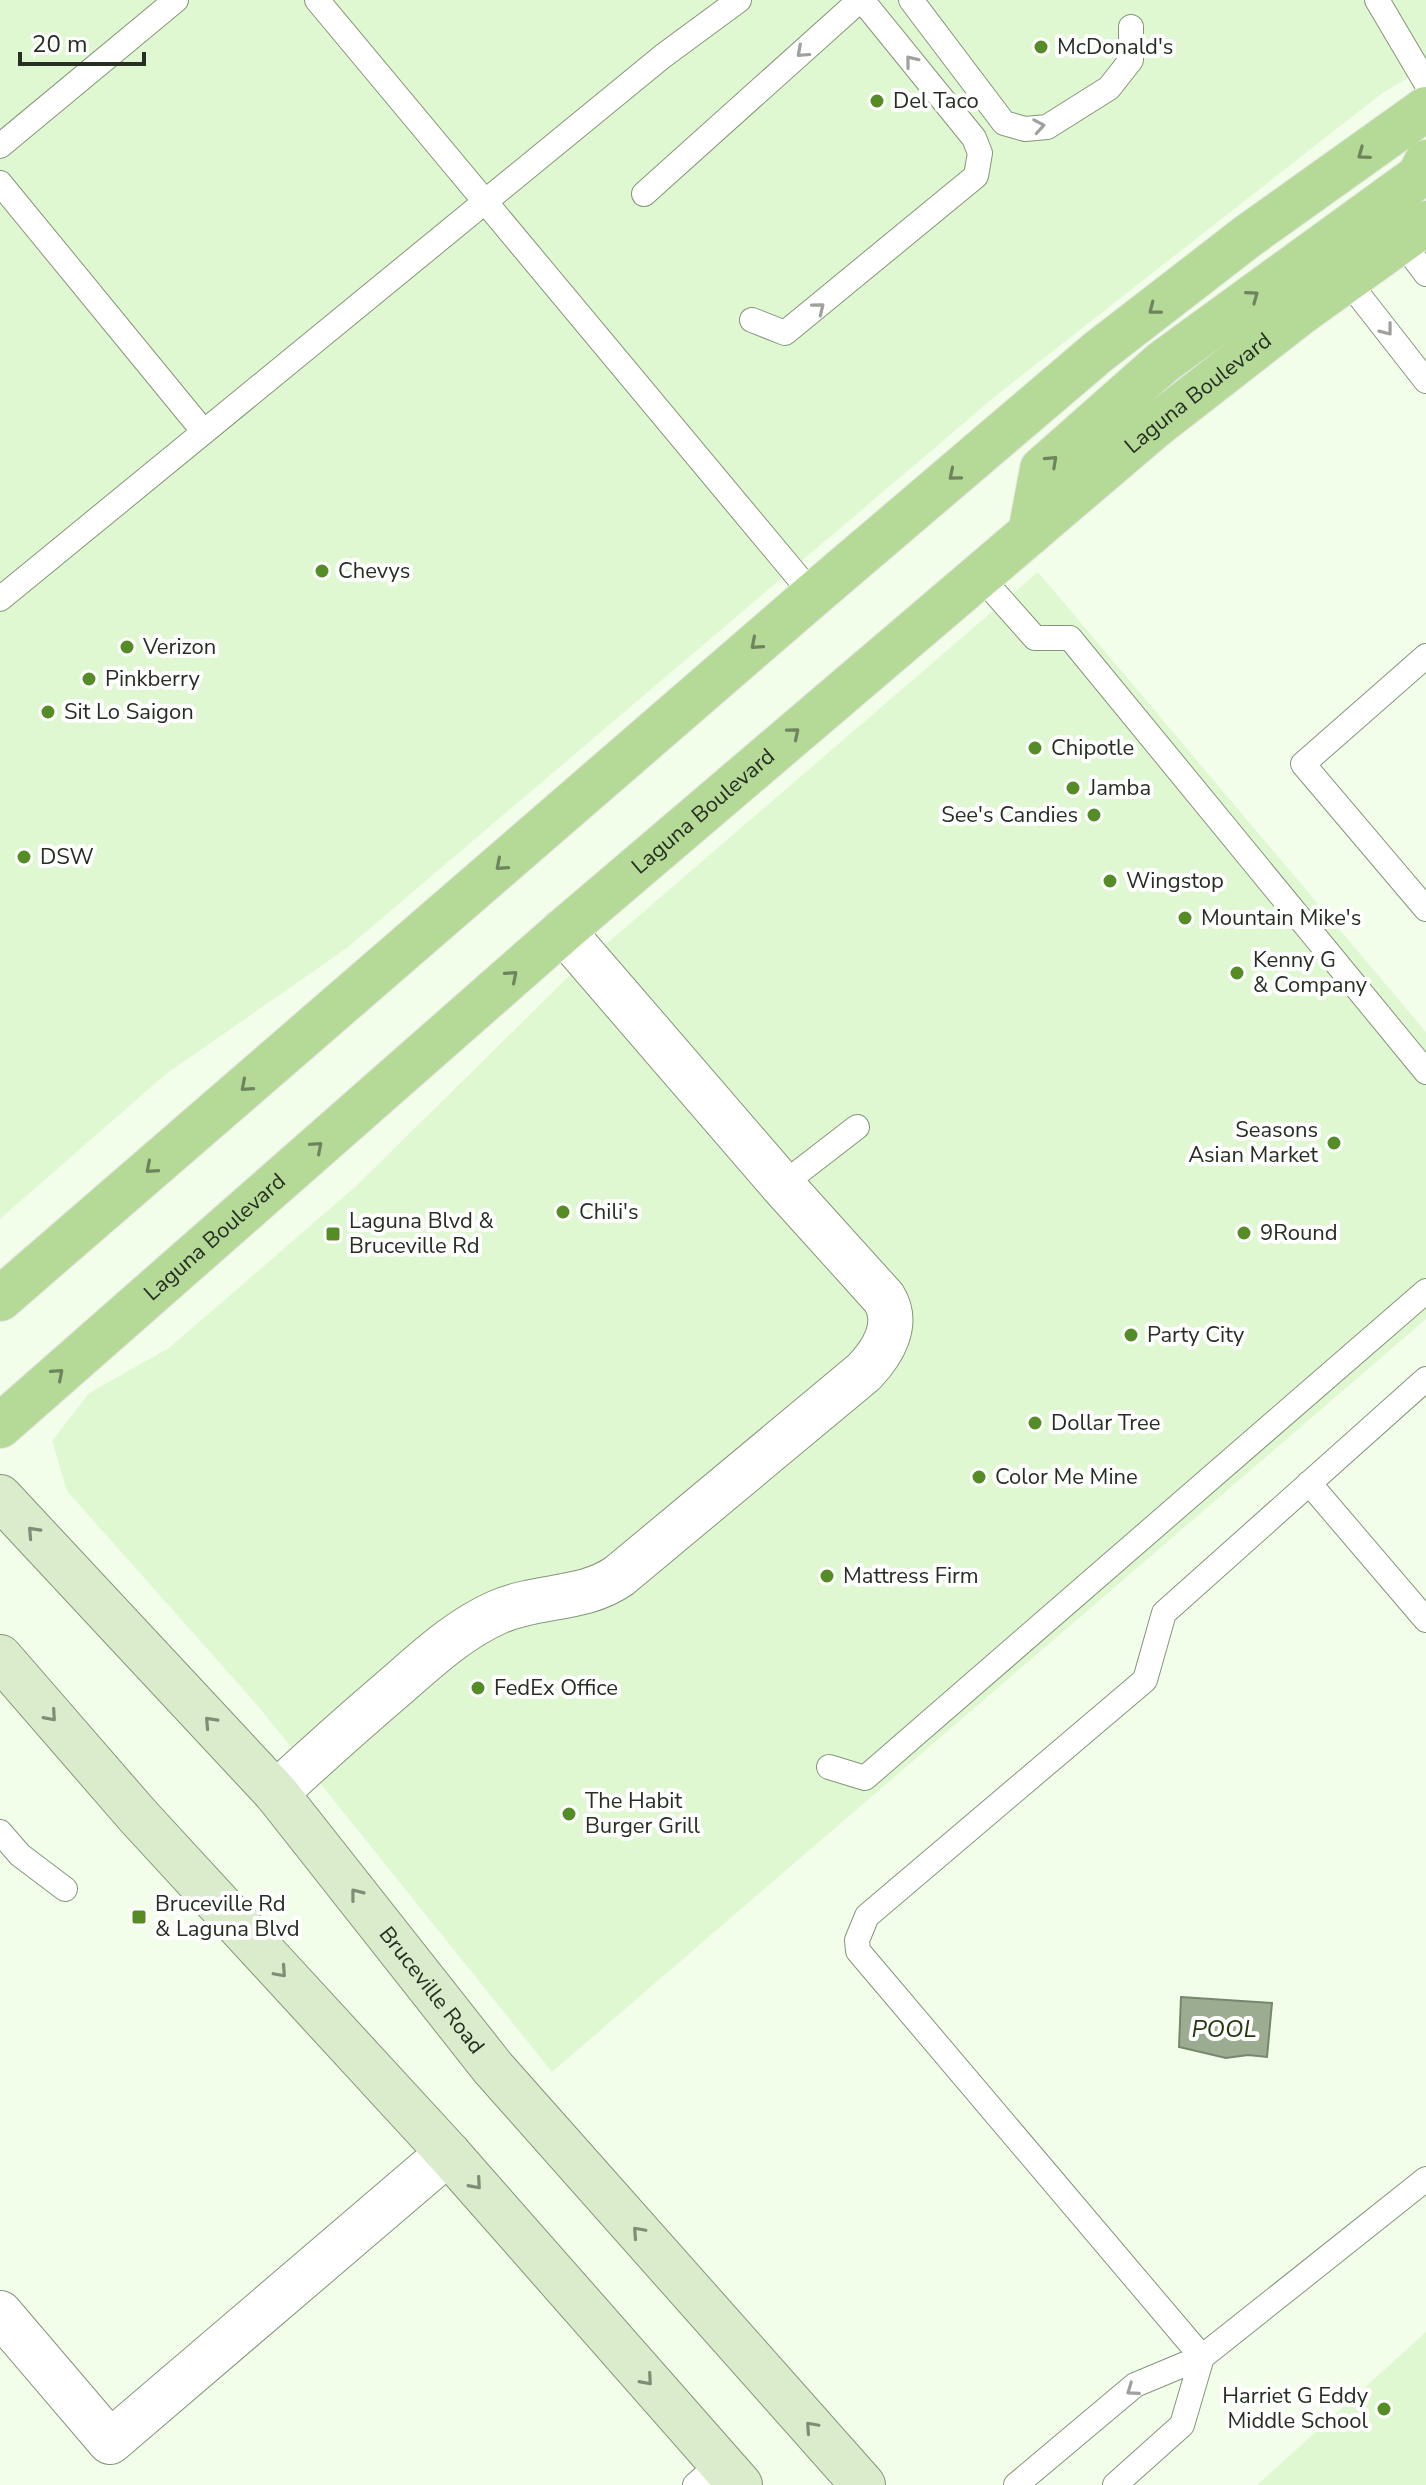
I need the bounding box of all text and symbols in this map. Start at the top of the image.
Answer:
scale bar [20,16,144,66]
text: 20 m [32,28,88,60]
place label: McDonald's [1057,32,1173,62]
marker: McDonald's [1032,38,1050,56]
one-way arrow [797,42,812,56]
one-way arrow [907,55,921,70]
place label: Del Taco [893,86,979,116]
marker: Del Taco [868,92,886,110]
one-way arrow [1032,119,1045,136]
one-way arrow [1357,144,1371,159]
one-way arrow [1244,292,1258,306]
one-way arrow [1148,300,1163,314]
one-way arrow [809,303,824,318]
one-way arrow [1377,321,1391,336]
street label: Laguna Boulevard [1118,326,1278,461]
one-way arrow [1042,456,1057,470]
one-way arrow [949,466,963,480]
place label: Chevys [338,556,410,586]
marker: Chevys [313,562,331,580]
place label: Verizon [142,632,216,662]
one-way arrow [751,635,766,649]
marker: Verizon [118,638,136,656]
place label: Pinkberry [105,664,200,694]
marker: Pinkberry [80,670,98,688]
place label: Sit Lo Saigon [64,697,194,727]
marker: Sit Lo Saigon [39,703,57,721]
one-way arrow [785,728,800,743]
place label: Chipotle [1051,733,1134,763]
marker: Chipotle [1026,739,1044,757]
street label: Laguna Boulevard [625,742,781,881]
place label: Jamba [1088,773,1151,803]
marker: Jamba [1064,779,1082,797]
place label: See's Candies [941,800,1078,830]
marker: See's Candies [1085,806,1103,824]
place label: DSW [40,842,94,872]
marker: DSW [15,848,33,866]
one-way arrow [495,856,510,870]
place label: Wingstop [1126,866,1224,896]
marker: Wingstop [1101,872,1119,890]
place label: Mountain Mike's [1201,903,1361,933]
marker: Mountain Mike's [1176,909,1194,927]
place label: Kenny G & Company [1253,945,1368,1000]
marker: Kenny G & Company [1228,964,1246,982]
one-way arrow [503,971,518,985]
one-way arrow [240,1076,255,1091]
place label: Seasons Asian Market [1188,1115,1318,1170]
marker: Seasons Asian Market [1325,1134,1343,1152]
one-way arrow [307,1142,322,1157]
one-way arrow [145,1158,160,1173]
street label: Laguna Boulevard [137,1167,292,1308]
place label: Chili's [579,1197,638,1227]
marker: Chili's [554,1203,572,1221]
place label: Laguna Blvd & Bruceville Rd [349,1206,494,1261]
place label: 9Round [1260,1218,1338,1248]
marker: 9Round [1235,1224,1253,1242]
marker: Laguna Blvd & Bruceville Rd [324,1225,342,1243]
place label: Party City [1147,1320,1245,1350]
marker: Party City [1122,1326,1140,1344]
one-way arrow [49,1369,64,1384]
place label: Dollar Tree [1051,1408,1160,1438]
marker: Dollar Tree [1026,1414,1044,1432]
place label: Color Me Mine [995,1462,1138,1492]
marker: Color Me Mine [970,1468,988,1486]
one-way arrow [27,1527,42,1541]
place label: Mattress Firm [843,1561,979,1591]
marker: Mattress Firm [818,1567,836,1585]
place label: FedEx Office [494,1673,618,1703]
marker: FedEx Office [469,1679,487,1697]
one-way arrow [41,1707,56,1722]
one-way arrow [204,1717,219,1731]
place label: The Habit Burger Grill [585,1786,701,1841]
marker: The Habit Burger Grill [560,1805,578,1823]
one-way arrow [351,1888,365,1903]
place label: Bruceville Rd & Laguna Blvd [155,1889,300,1944]
marker: Bruceville Rd & Laguna Blvd [130,1908,148,1926]
street label: Bruceville Road [372,1920,491,2060]
one-way arrow [271,1963,285,1978]
water label: POOL [1192,2013,1256,2045]
one-way arrow [466,2175,480,2190]
one-way arrow [634,2227,648,2242]
one-way arrow [638,2370,652,2385]
one-way arrow [1126,2380,1140,2395]
place label: Harriet G Eddy Middle School [1222,2381,1369,2436]
marker: Harriet G Eddy Middle School [1375,2400,1393,2418]
one-way arrow [806,2421,821,2436]

